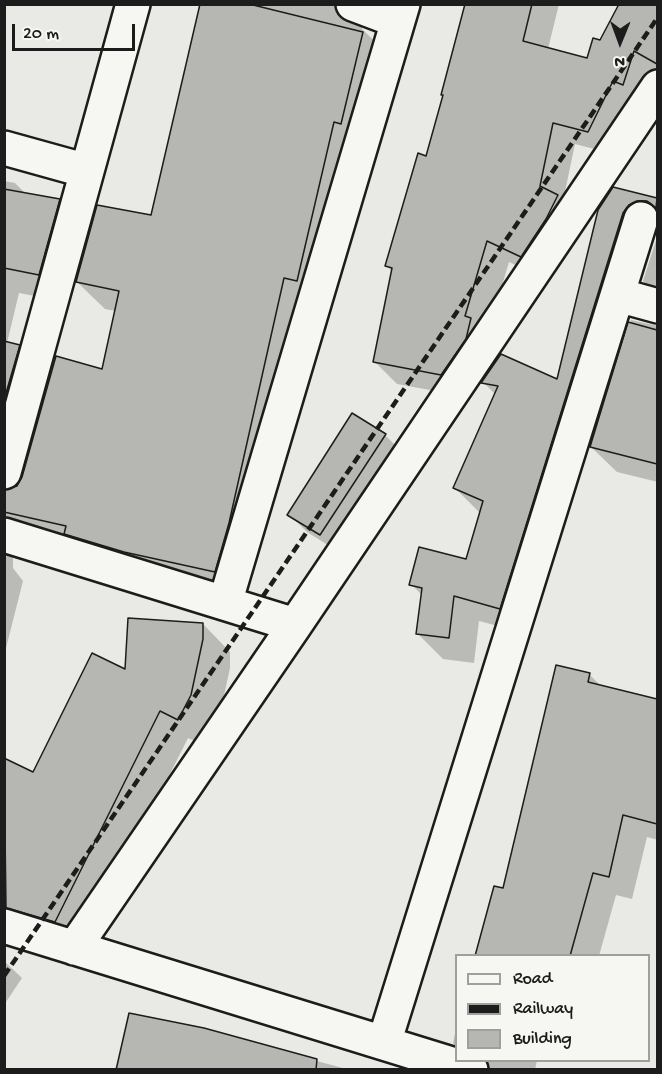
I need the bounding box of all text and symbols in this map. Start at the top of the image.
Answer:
scale bar [15,12,138,50]
north arrow [590,12,650,72]
text: 20 m [23,24,59,45]
text: N [614,51,625,70]
legend [455,954,650,1062]
text: Road [513,969,552,990]
text: Railway [513,999,573,1020]
text: Building [513,1029,572,1050]

